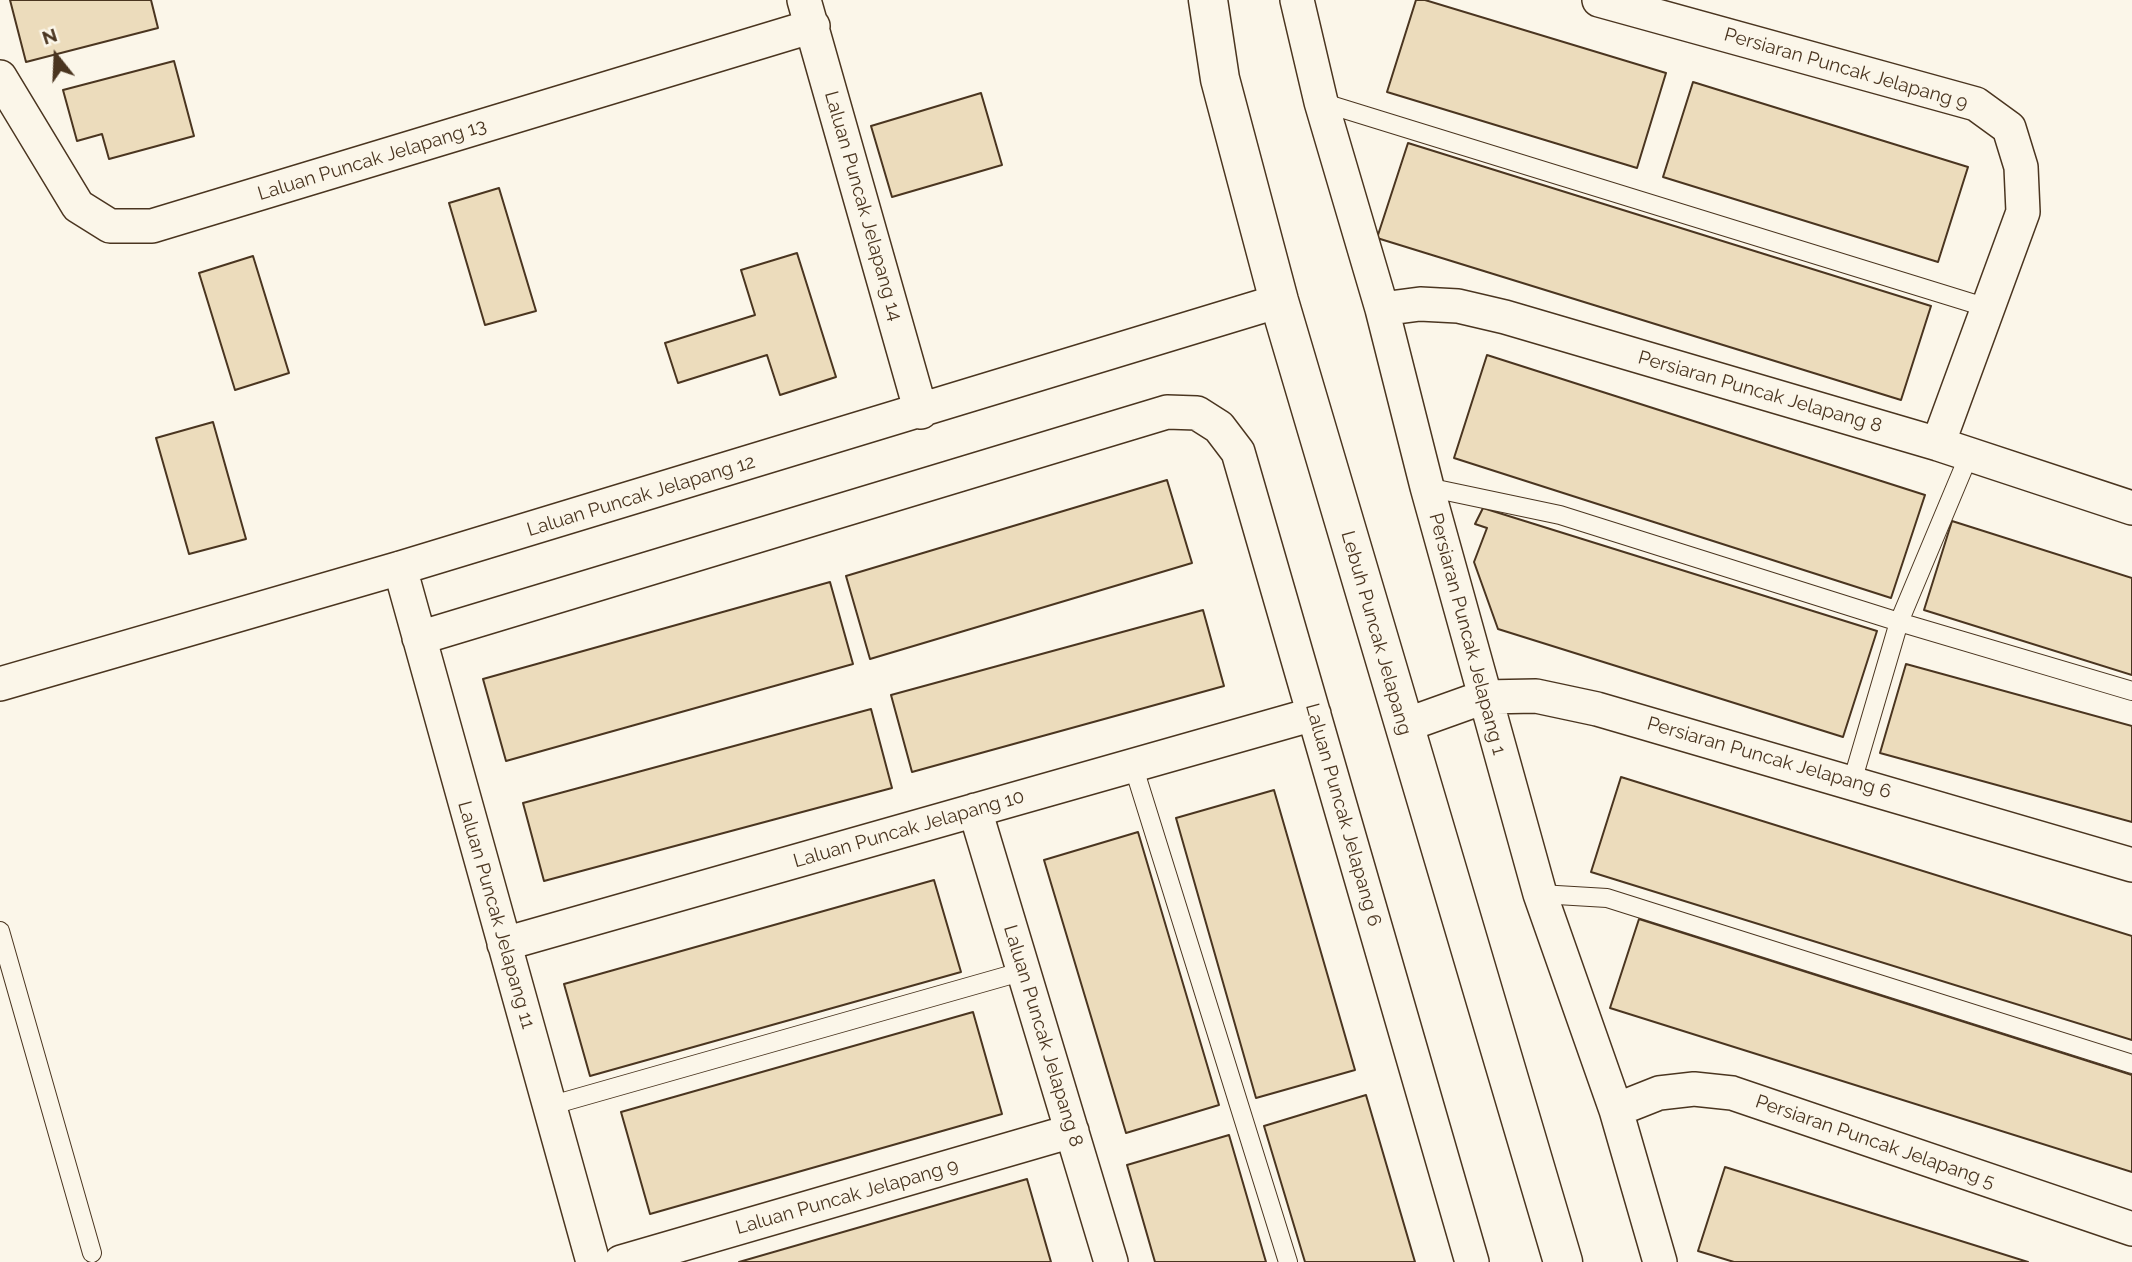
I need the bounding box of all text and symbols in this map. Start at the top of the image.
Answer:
north arrow [21,21,91,91]
text: N [39,23,60,49]
street label: Persiaran Puncak Jelapang 9 [1722,23,1970,115]
street label: Laluan Puncak Jelapang 14 [819,88,907,324]
street label: Laluan Puncak Jelapang 13 [255,114,489,206]
street label: Persiaran Puncak Jelapang 8 [1635,346,1885,438]
street label: Laluan Puncak Jelapang 12 [524,450,758,542]
street label: Persiaran Puncak Jelapang 1 [1424,511,1510,757]
street label: Lebuh Puncak Jelapang [1336,528,1416,738]
street label: Laluan Puncak Jelapang 6 [1300,701,1386,929]
street label: Persiaran Puncak Jelapang 6 [1644,712,1894,804]
street label: Laluan Puncak Jelapang 10 [791,785,1027,873]
street label: Laluan Puncak Jelapang 11 [453,799,539,1031]
street label: Laluan Puncak Jelapang 8 [998,922,1088,1150]
street label: Persiaran Puncak Jelapang 5 [1752,1090,1998,1194]
street label: Laluan Puncak Jelapang 9 [733,1154,961,1240]

